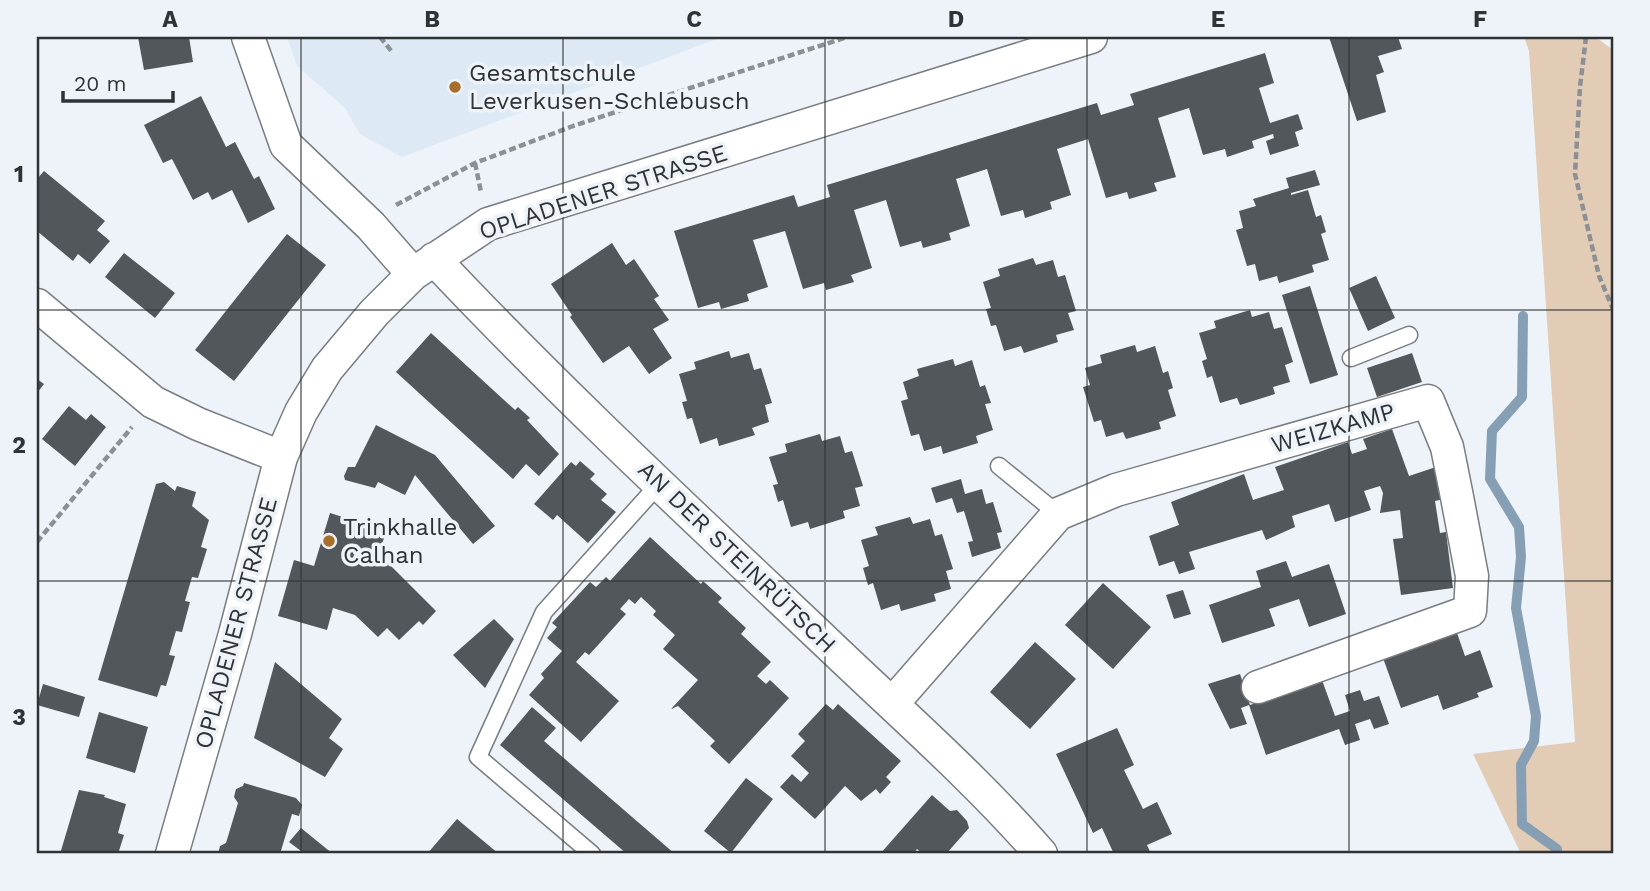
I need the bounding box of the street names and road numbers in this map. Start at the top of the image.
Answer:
street label: OPLADENER STRASSE [475,139,731,245]
street label: WEIZKAMP [1268,397,1398,459]
street label: AN DER STEINRÜTSCH [632,455,842,659]
street label: OPLADENER STRASSE [189,494,283,752]

